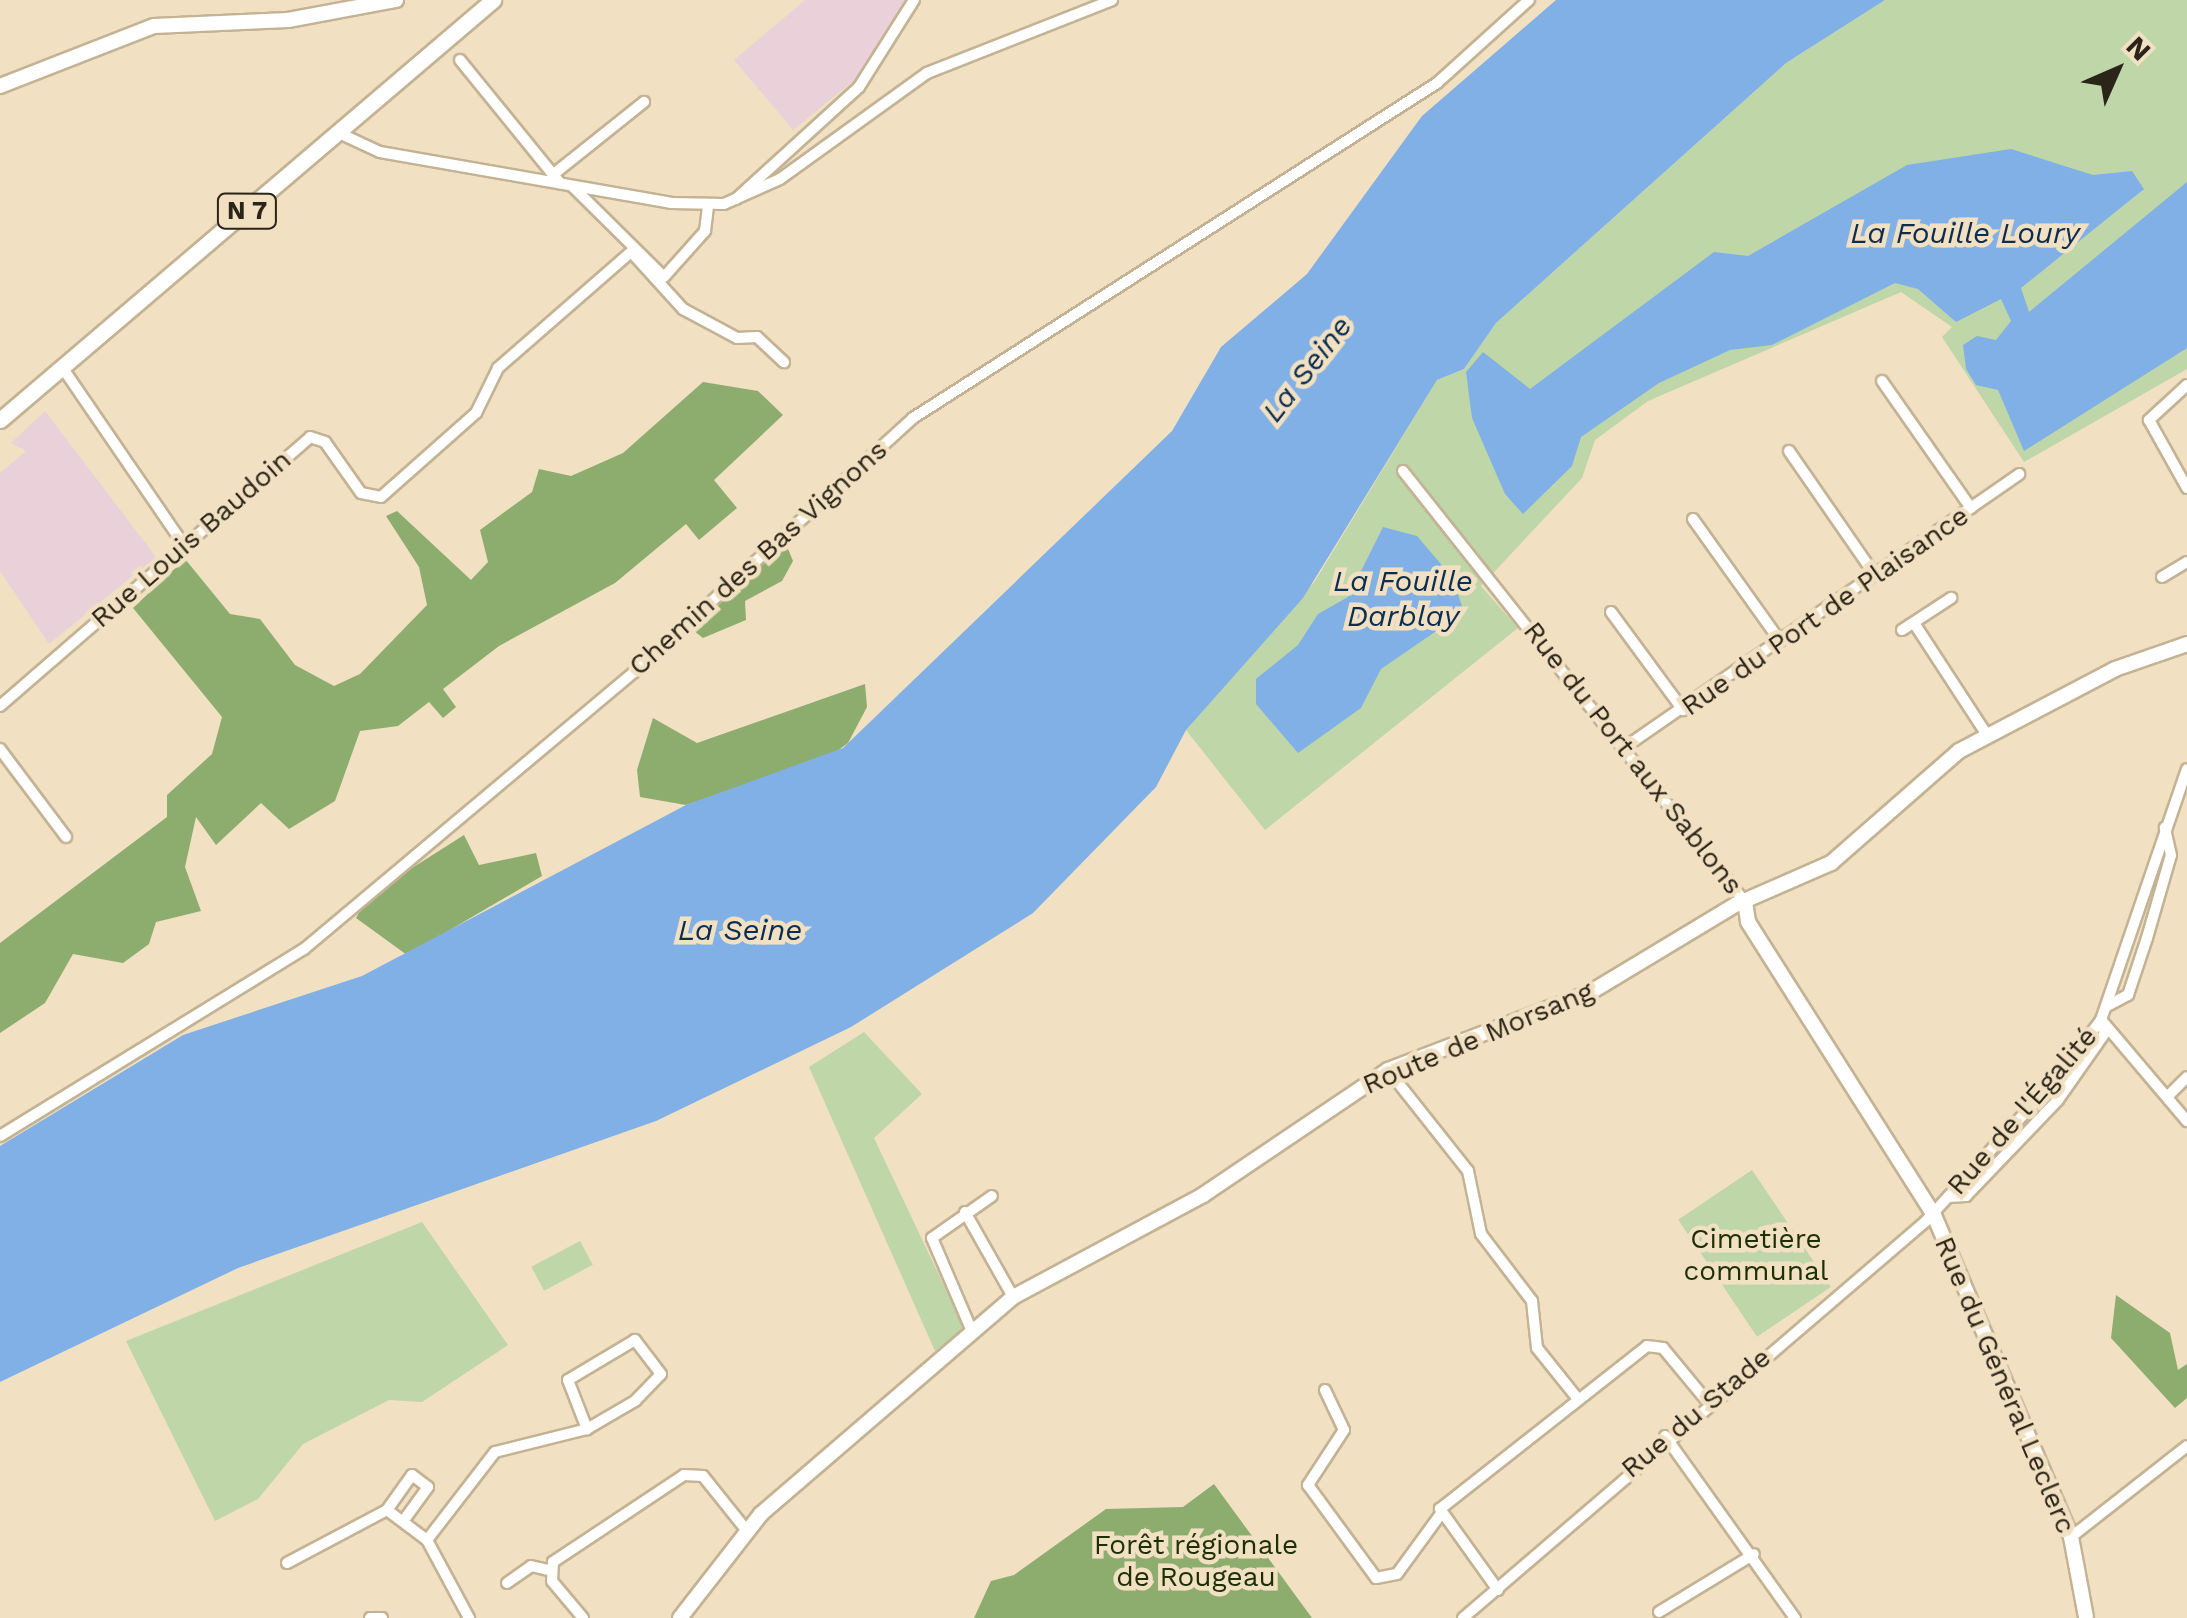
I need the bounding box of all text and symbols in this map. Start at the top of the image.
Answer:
north arrow [2067,20,2167,120]
text: N [2120,29,2158,67]
road number: N 7 [214,191,280,231]
water label: La Fouille Loury [1850,215,2080,251]
water label: La Seine [1254,309,1360,429]
street label: Chemin des Bas Vignons [622,433,894,683]
street label: Rue Louis Baudoin [84,443,298,635]
street label: Rue du Port de Plaisance [1675,499,1975,723]
water label: La Fouille Darblay [1333,563,1473,634]
street label: Rue du Port aux Sablons [1516,615,1750,901]
water label: La Seine [678,912,802,948]
street label: Route de Morsang [1358,974,1598,1102]
street label: Rue de l'Égalité [1940,1020,2104,1202]
park label: Cimetière communal [1684,1222,1828,1288]
street label: Rue du Général Leclerc [1927,1231,2083,1539]
street label: Rue du Stade [1614,1341,1778,1485]
park label: Forêt régionale de Rougeau [1094,1528,1298,1594]

